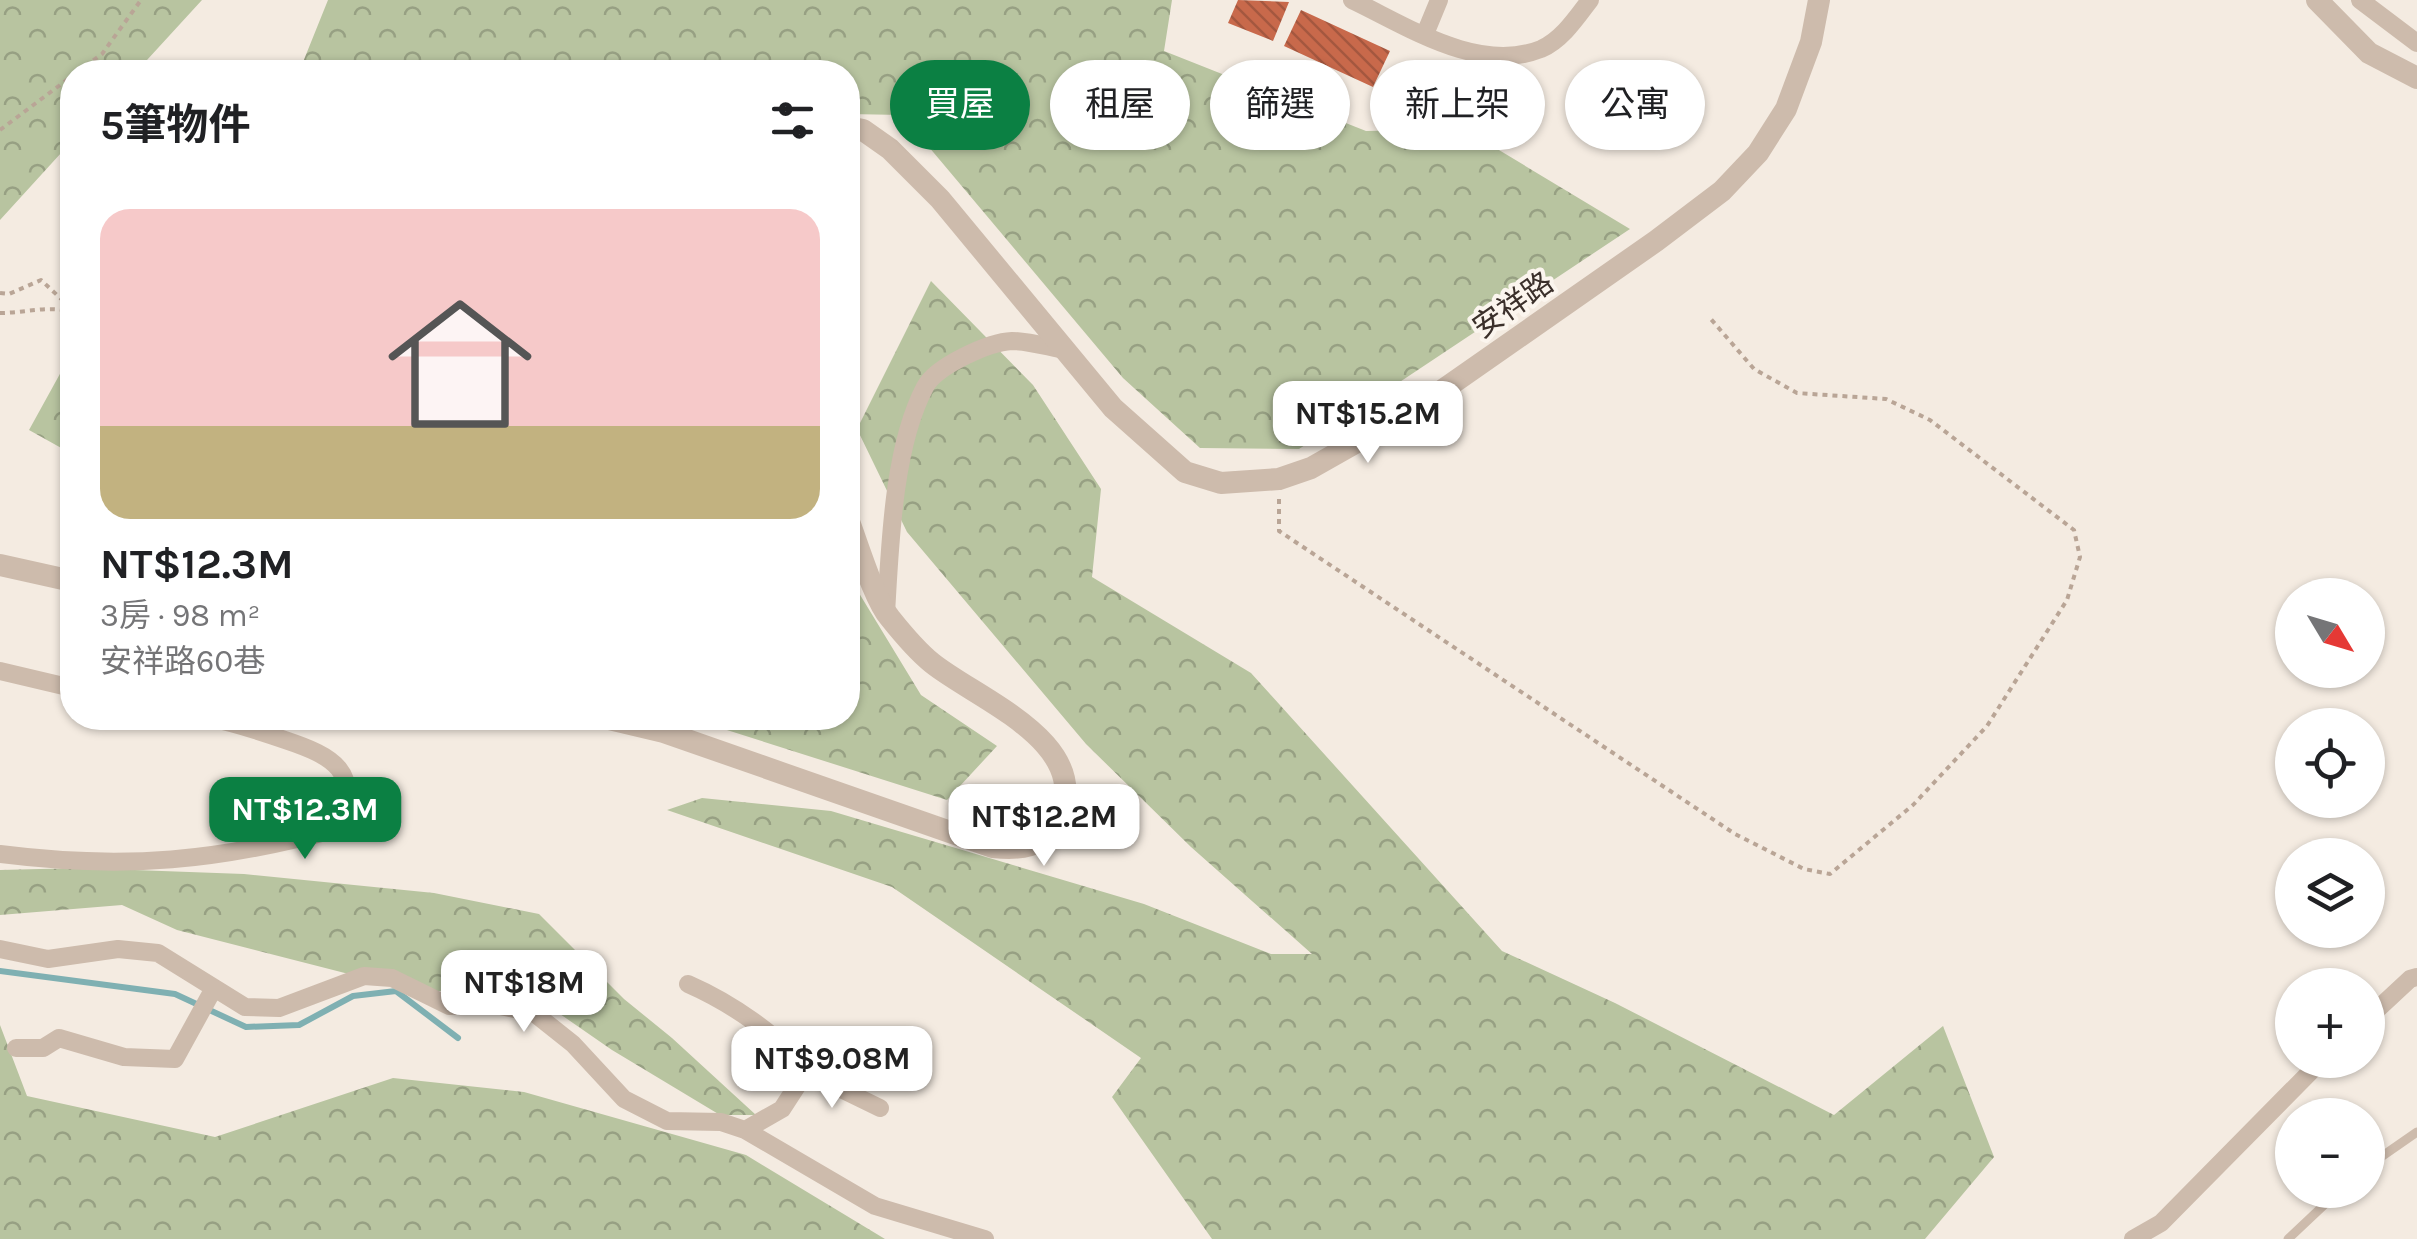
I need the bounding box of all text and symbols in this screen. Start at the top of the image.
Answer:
chip: 買屋 [890,60,1030,150]
chip: 租屋 [1050,60,1190,150]
chip: 篩選 [1210,60,1350,150]
chip: 新上架 [1370,60,1545,150]
chip: 公寓 [1565,60,1705,150]
icon: filters [765,93,820,148]
text: 5筆物件 [100,100,250,150]
street label: 安祥路 [1466,264,1560,346]
icon: home [370,274,550,454]
pin: NT$15.2M [1265,381,1471,466]
text: NT$15.2M [1295,395,1441,432]
text: NT$12.3M [100,539,294,589]
north arrow [2275,578,2385,688]
map controls [2275,578,2385,1208]
text: 3房 · 98 m² [100,597,260,634]
text: 安祥路60巷 [100,643,265,680]
button: locate [2275,708,2385,818]
pin: NT$12.3M [202,777,408,862]
pin: NT$12.2M [941,784,1147,869]
text: NT$12.3M [231,791,379,828]
text: NT$12.2M [971,798,1118,835]
button: layers [2275,838,2385,948]
pin: NT$18M [443,950,605,1035]
text: NT$18M [463,964,585,1001]
button: + [2275,968,2385,1078]
pin: NT$9.08M [729,1026,935,1111]
text: NT$9.08M [753,1040,911,1077]
button: − [2275,1098,2385,1208]

